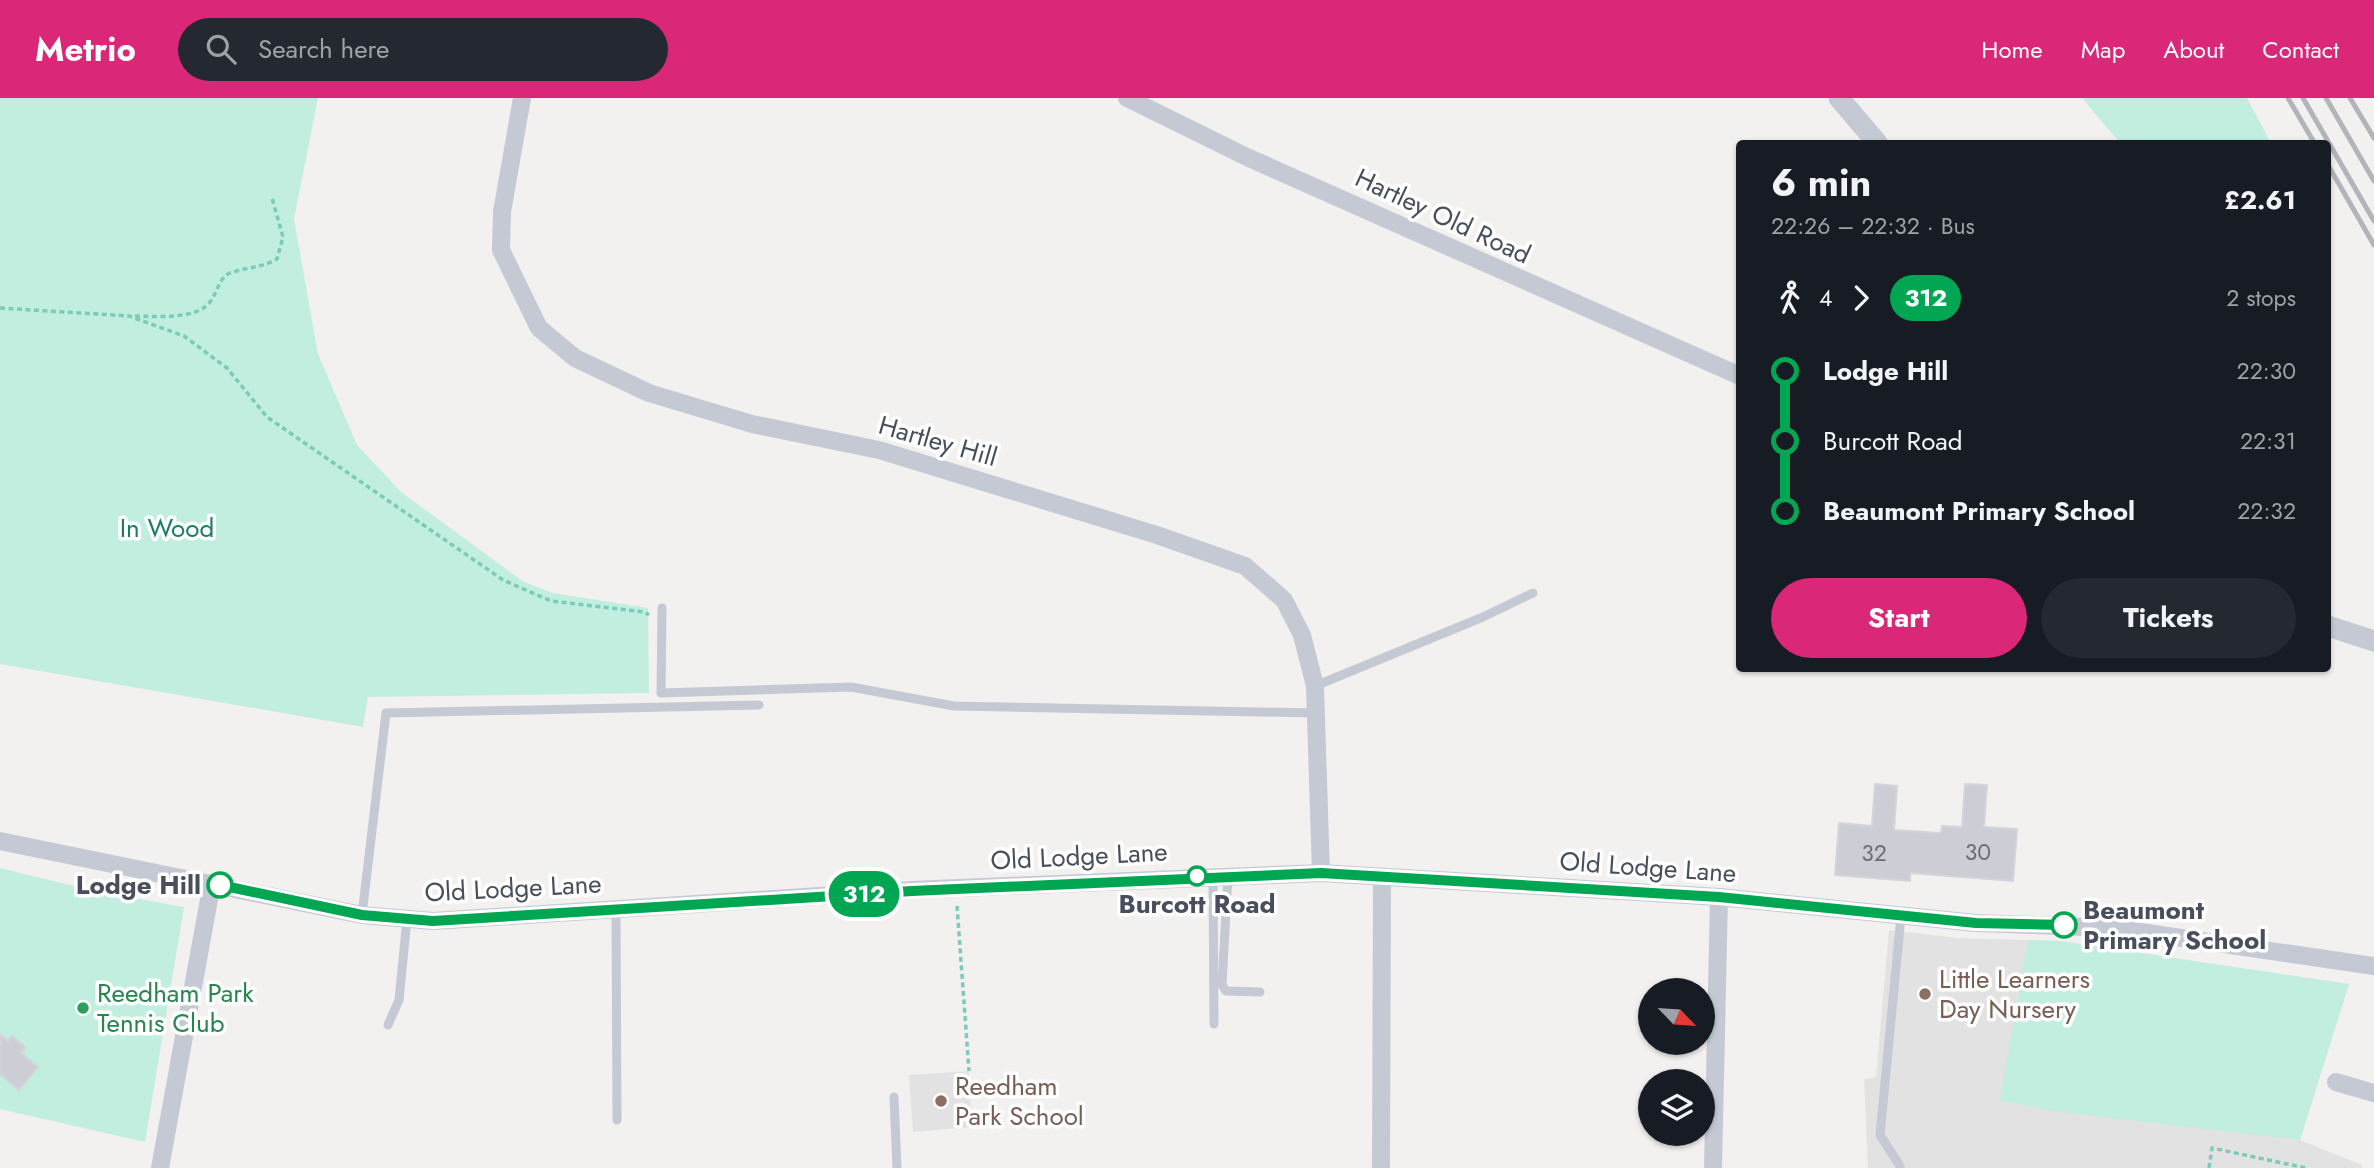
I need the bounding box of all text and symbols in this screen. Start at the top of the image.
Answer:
search box [178,18,668,81]
text: Metrio [35,26,136,73]
icon: search [202,30,240,68]
text: Search here [258,30,389,68]
text: Home [1981,32,2043,67]
text: Map [2081,32,2125,67]
text: About [2163,32,2224,67]
text: Contact [2262,32,2339,67]
text: 6 min [1771,155,1871,210]
street label: Hartley Old Road [1349,159,1537,273]
text: £2.61 [2224,181,2296,219]
text: 22:26 – 22:32 · Bus [1771,209,1975,243]
icon: walk [1771,279,1809,317]
icon: forward [1842,279,1880,317]
text: 312 [1904,280,1947,315]
text: 4 [1819,281,1832,315]
text: 2 stops [2226,281,2296,315]
text: Lodge Hill [1823,352,1948,390]
text: 22:30 [2237,354,2296,388]
street label: Hartley Hill [874,406,1002,476]
text: Burcott Road [1823,422,1963,460]
text: 22:31 [2240,424,2296,458]
text: Beaumont Primary School [1823,492,2135,530]
text: 22:32 [2237,494,2296,528]
park label: In Wood [120,509,214,547]
button: Start [1771,578,2027,658]
button: Tickets [2041,578,2296,658]
street label: Old Lodge Lane [990,832,1168,880]
house number: 30 [1965,835,1991,869]
house number: 32 [1861,836,1887,870]
street label: Old Lodge Lane [1558,842,1738,892]
street label: Old Lodge Lane [424,864,602,912]
place label: Lodge Hill [76,866,201,904]
marker: Burcott Road [1187,866,1207,886]
line badge: 312 [824,871,904,917]
marker: Lodge Hill [207,872,233,898]
text: 312 [843,876,885,911]
place label: Burcott Road [1118,885,1276,923]
place label: Beaumont Primary School [2083,891,2266,959]
marker: Beaumont Primary School [2051,912,2077,938]
place label: Little Learners Day Nursery [1939,960,2090,1028]
place label: Reedham Park Tennis Club [97,974,254,1042]
north arrow [1638,978,1715,1055]
map controls [1638,978,1715,1146]
marker: Little Learners Day Nursery [1917,986,1933,1002]
marker: Reedham Park Tennis Club [75,1000,91,1016]
place label: Reedham Park School [955,1067,1084,1135]
button: layers [1638,1069,1715,1146]
marker: Reedham Park School [933,1093,949,1109]

